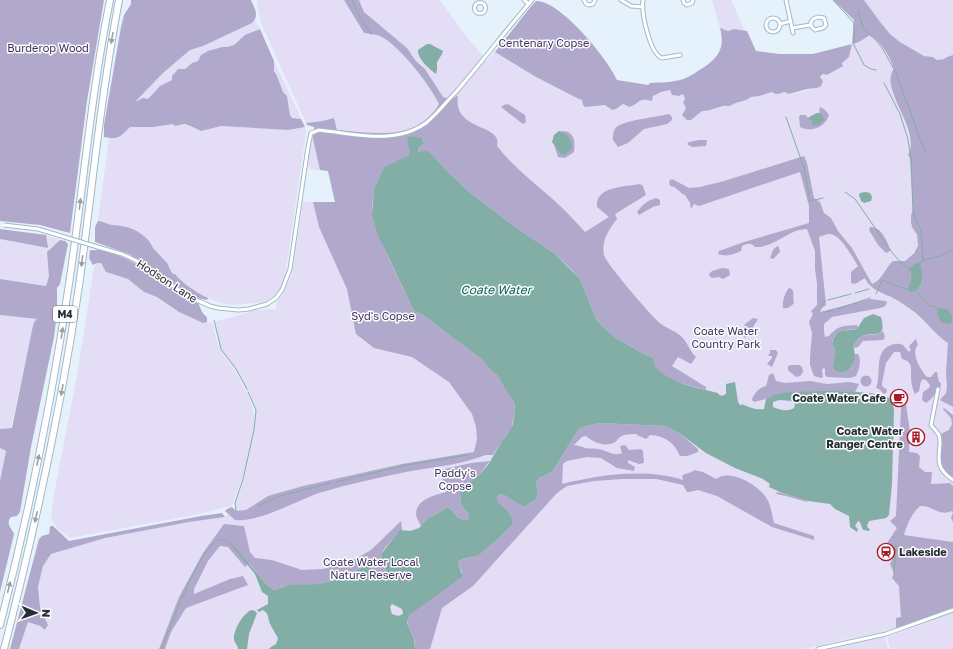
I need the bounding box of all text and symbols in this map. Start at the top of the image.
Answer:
one-way arrow [109,32,115,44]
park label: Centenary Copse [499,36,589,49]
park label: Burderop Wood [7,41,89,54]
one-way arrow [77,198,83,210]
one-way arrow [79,255,85,267]
street label: Hodson Lane [135,256,200,305]
water label: Coate Water [461,282,534,297]
road number: M4 [53,306,77,322]
park label: Syd's Copse [351,309,415,322]
park label: Coate Water Country Park [691,324,761,350]
one-way arrow [59,326,65,339]
one-way arrow [59,384,65,396]
cafe icon: Coate Water Cafe [889,388,909,408]
place label: Coate Water Cafe [792,391,887,404]
place label: Coate Water Ranger Centre [826,424,904,450]
building icon: Coate Water Ranger Centre [906,427,926,447]
one-way arrow [36,454,42,467]
park label: Paddy's Copse [434,466,476,492]
one-way arrow [33,511,39,523]
station icon: Lakeside [876,542,896,562]
place label: Lakeside [899,545,947,558]
park label: Coate Water Local Nature Reserve [323,555,420,581]
one-way arrow [7,581,13,593]
north arrow [16,593,56,633]
text: N [40,609,53,618]

